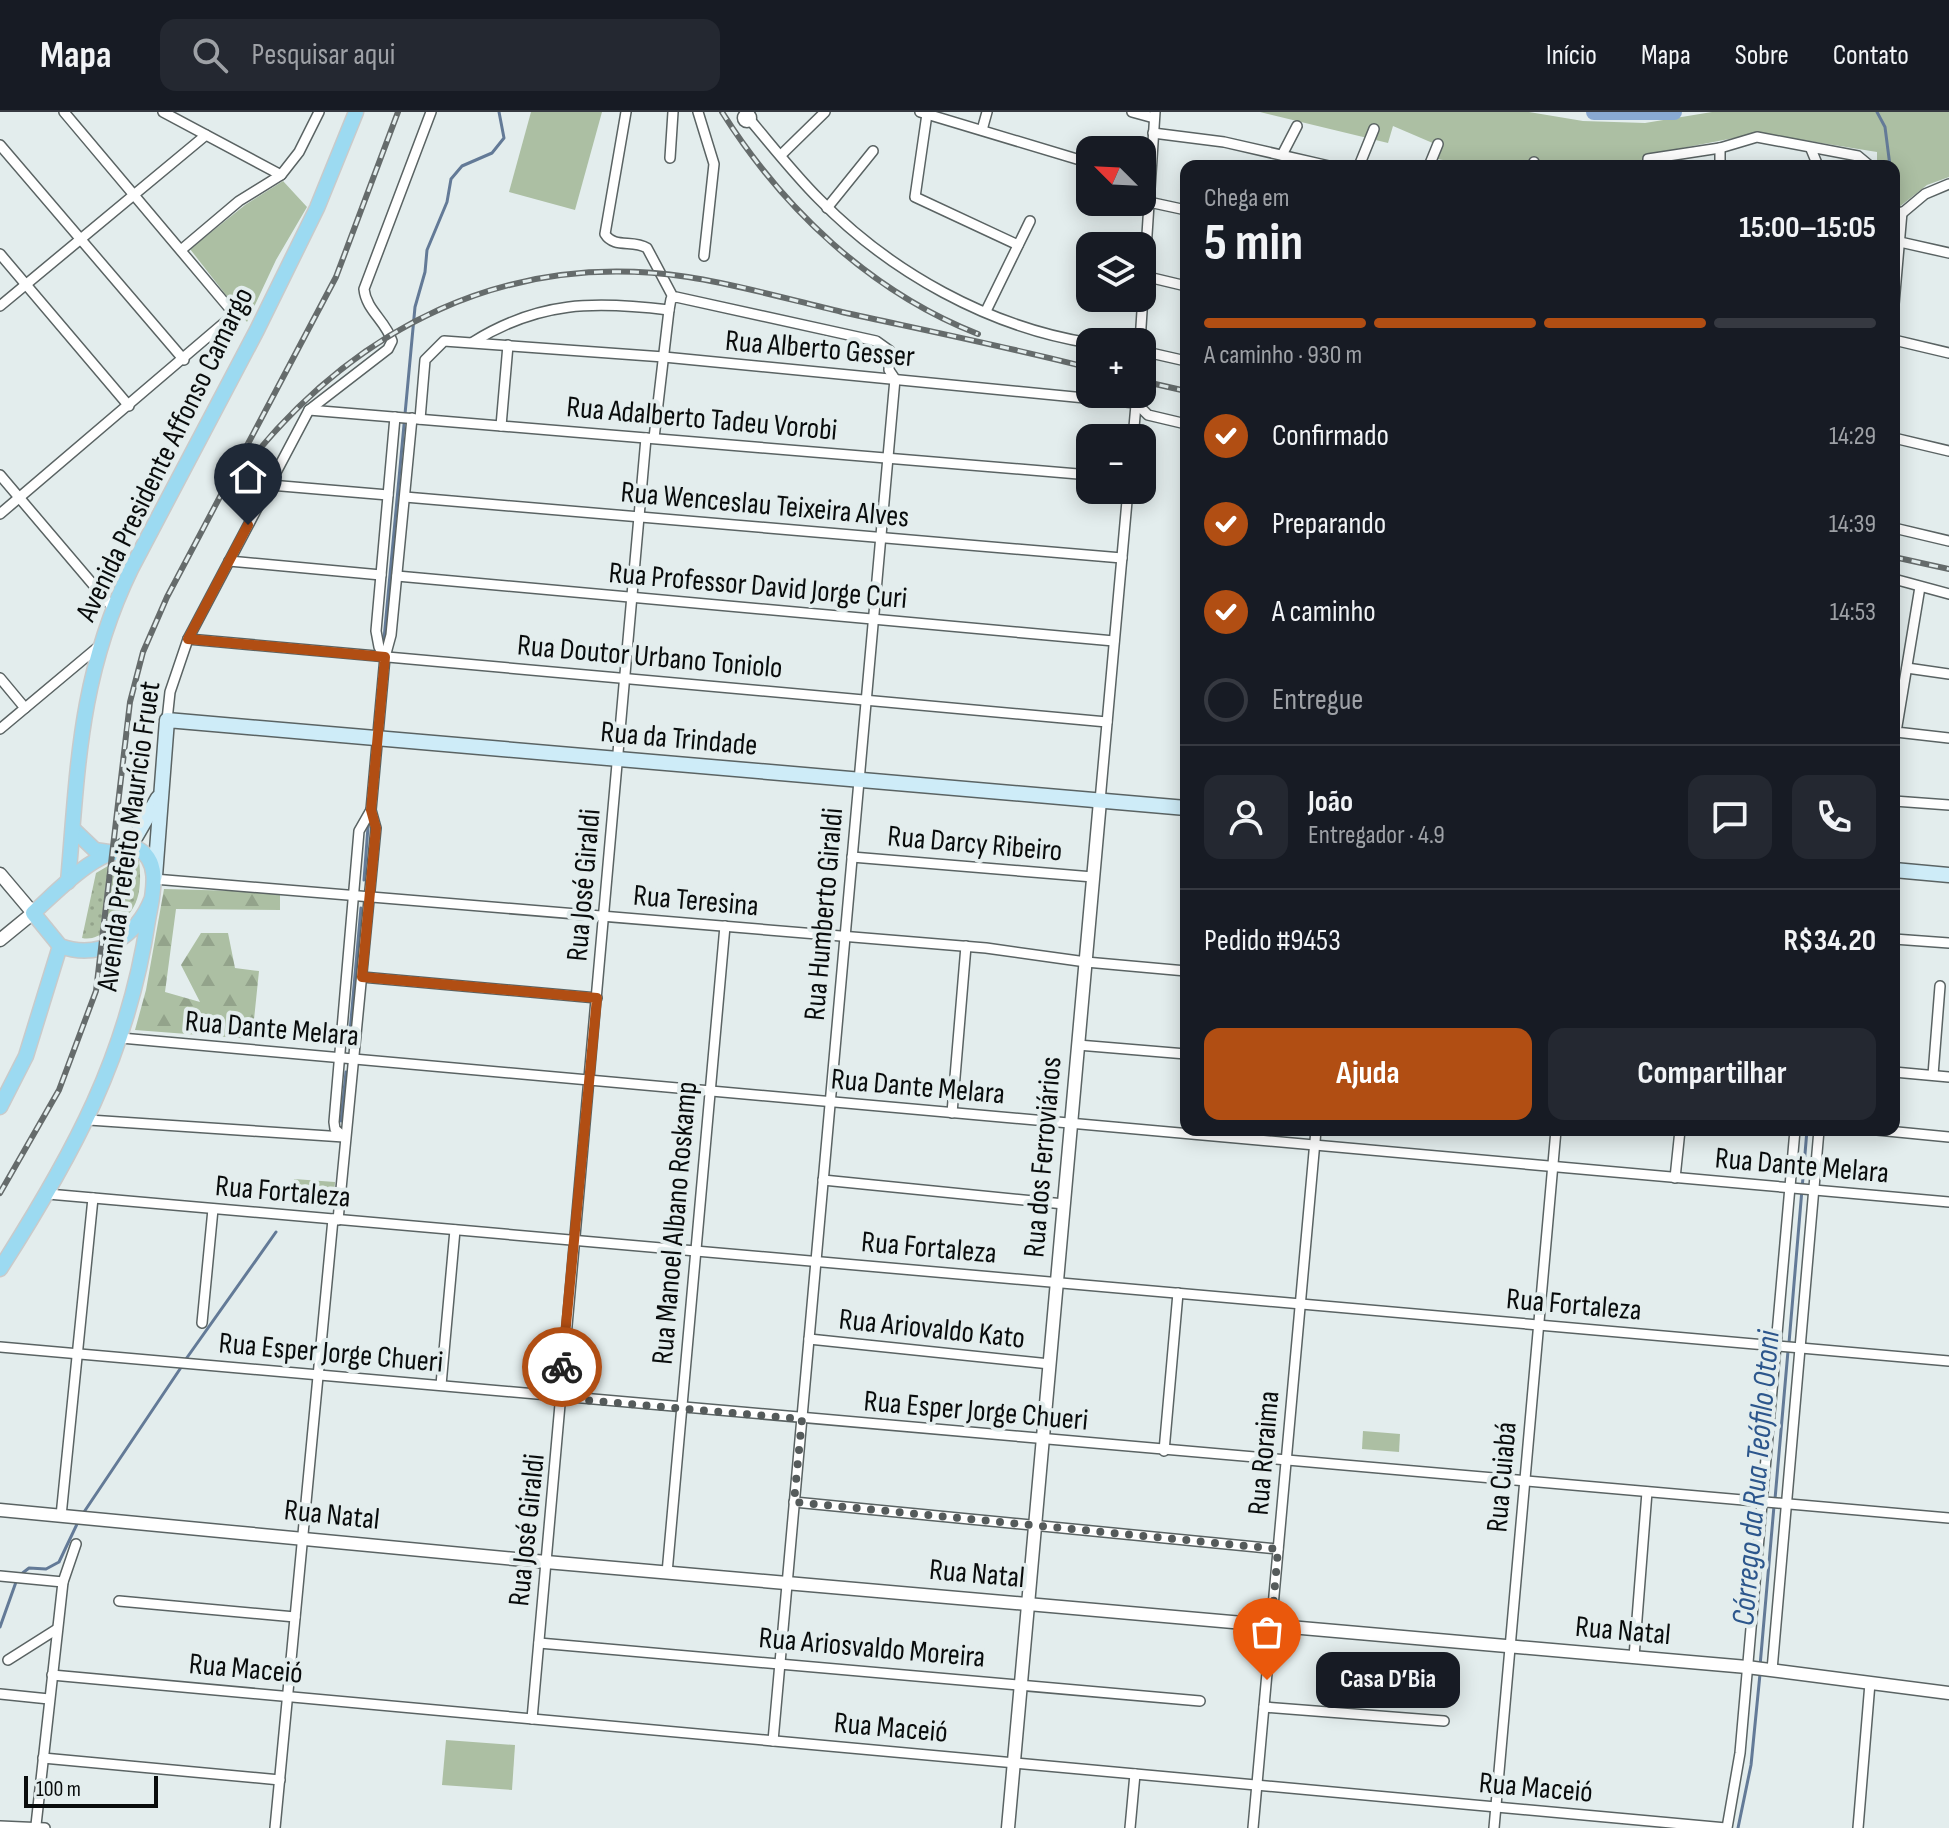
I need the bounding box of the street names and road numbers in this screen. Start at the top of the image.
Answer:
street label: Avenida Presidente Affonso Camargo [68,282,262,628]
street label: Rua Alberto Gesser [724,323,917,375]
street label: Rua Adalberto Tadeu Vorobi [565,389,839,449]
street label: Rua Wenceslau Teixeira Alves [619,474,911,536]
street label: Rua Professor David Jorge Curi [607,555,909,617]
street label: Rua Doutor Urbano Toniolo [516,627,784,687]
street label: Avenida Prefeito Maurício Fruet [89,679,169,994]
street label: Rua da Trindade [599,714,759,764]
street label: Rua Humberto Giraldi [797,806,851,1022]
street label: Rua José Giraldi [559,807,609,963]
street label: Rua Darcy Ribeiro [886,818,1064,870]
street label: Rua Teresina [632,878,760,924]
street label: Rua Dante Melara [184,1003,360,1055]
street label: Rua dos Ferroviários [1016,1055,1070,1259]
street label: Rua Dante Melara [830,1061,1006,1113]
street label: Rua Manoel Albano Roskamp [645,1080,705,1366]
street label: Rua Dante Melara [1714,1140,1890,1192]
street label: Rua Fortaleza [214,1168,352,1216]
street label: Rua Fortaleza [860,1224,998,1272]
street label: Rua Fortaleza [1505,1281,1643,1329]
street label: Rua Ariovaldo Kato [837,1301,1027,1357]
street label: Rua Esper Jorge Chueri [217,1325,445,1381]
street label: Rua Esper Jorge Chueri [862,1383,1090,1439]
street label: Rua Roraima [1241,1389,1287,1517]
street label: Rua Cuiabá [1479,1420,1525,1534]
street label: Rua José Giraldi [501,1452,553,1608]
street label: Rua Natal [282,1492,381,1538]
street label: Rua Natal [928,1552,1026,1596]
street label: Rua Natal [1574,1609,1672,1653]
street label: Rua Ariosvaldo Moreira [757,1620,987,1676]
street label: Rua Maceió [188,1646,304,1692]
street label: Rua Maceió [833,1705,949,1751]
street label: Rua Maceió [1478,1765,1594,1811]

